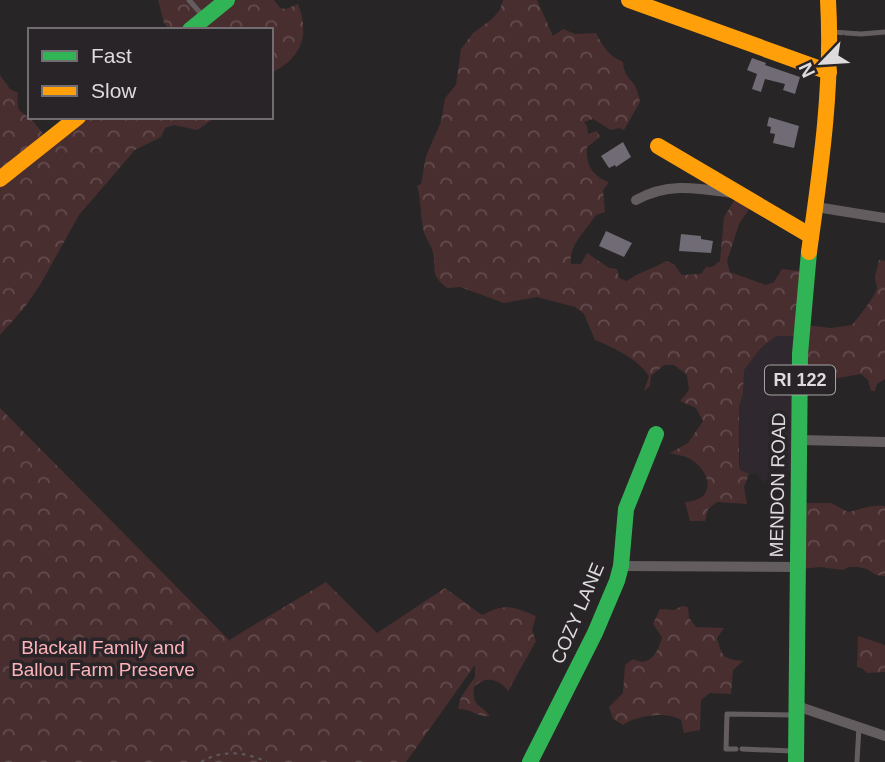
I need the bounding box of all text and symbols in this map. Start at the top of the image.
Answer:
legend [28,28,273,119]
north arrow [787,28,857,98]
text: Fast [91,44,132,67]
text: N [795,59,819,81]
text: Slow [91,79,137,102]
road number: RI 122 [765,366,835,394]
street label: MENDON ROAD [766,413,789,557]
street label: COZY LANE [547,560,608,667]
park label: Blackall Family and Ballou Farm Preserve [11,637,195,680]

